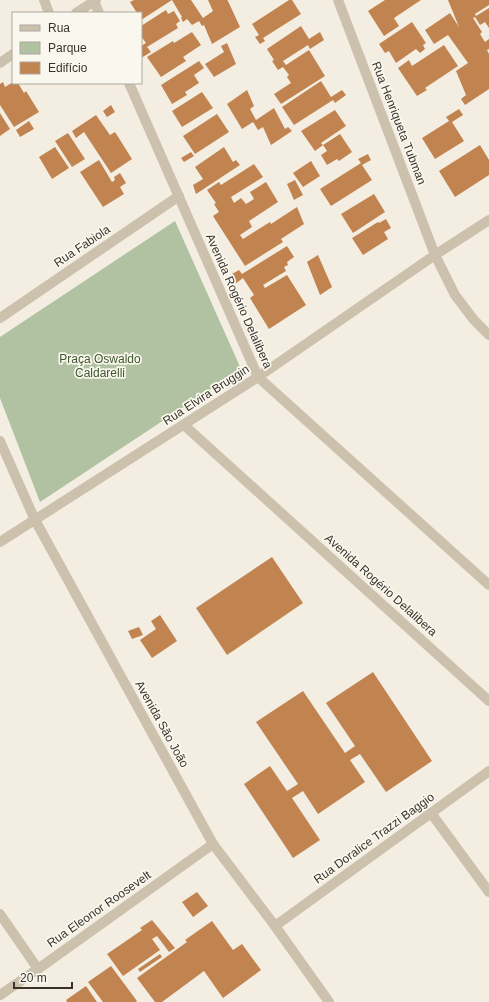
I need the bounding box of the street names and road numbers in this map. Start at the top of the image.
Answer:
street label: Rua Henriqueta Tubman [369,59,429,187]
street label: Rua Fabiola [51,222,113,270]
street label: Avenida Rogério Delalibera [203,232,275,371]
street label: Rua Elvira Bruggin [160,362,252,428]
street label: Avenida Rogério Delalibera [322,531,440,639]
street label: Avenida São João [132,678,192,770]
street label: Rua Doralice Trazzi Baggio [311,789,437,886]
street label: Rua Eleonor Roosevelt [44,867,154,950]

